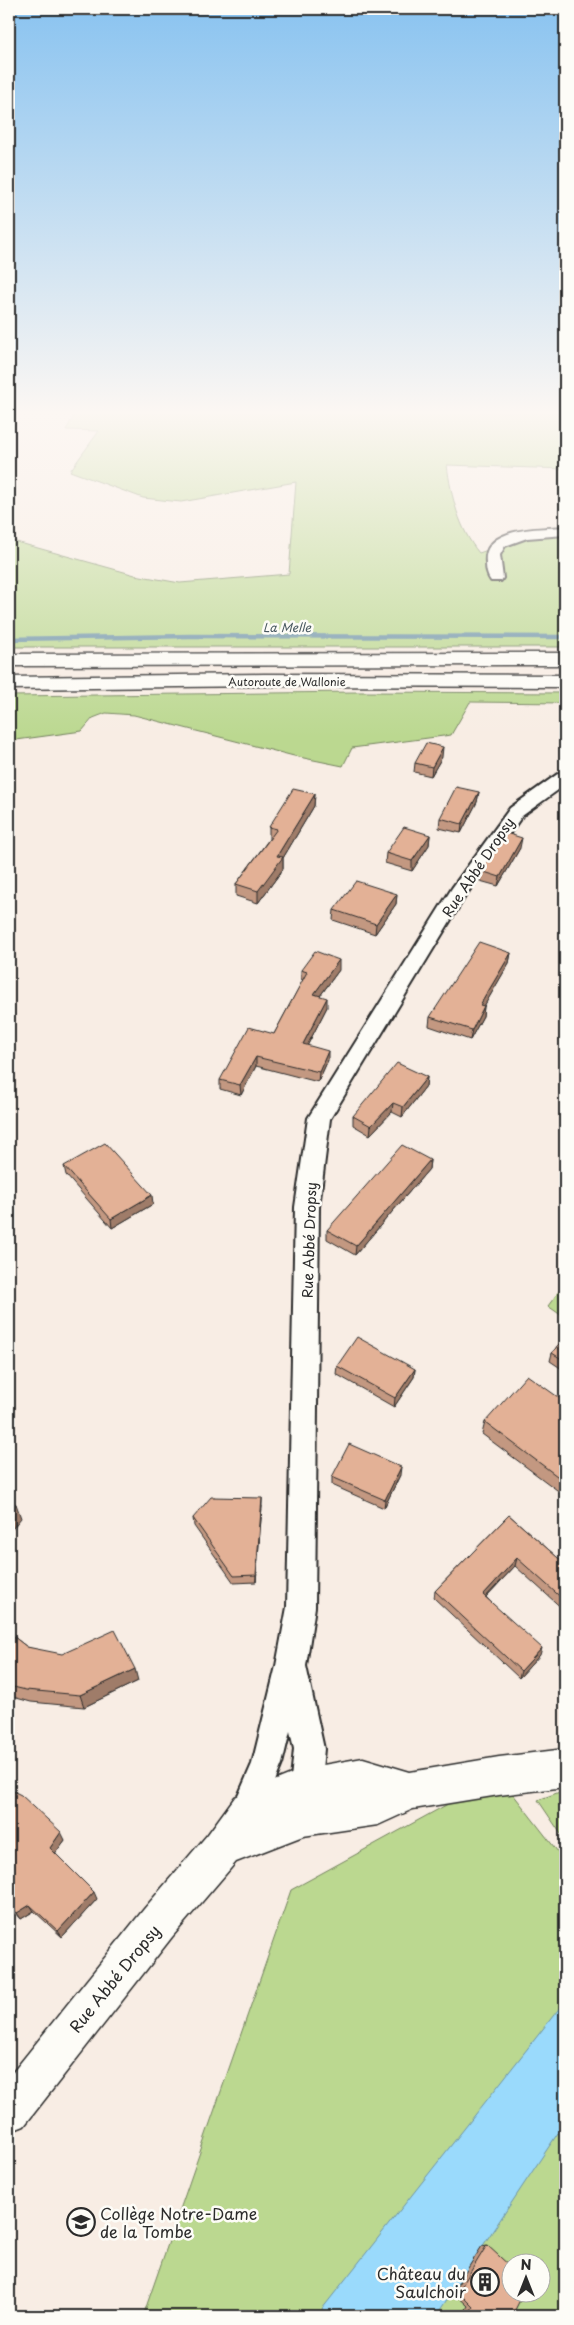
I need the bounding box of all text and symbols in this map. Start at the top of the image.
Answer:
water label: La Melle [263,618,311,636]
street label: Autoroute de Wallonie [228,673,346,690]
street label: Rue Abbé Dropsy [437,813,519,921]
street label: Rue Abbé Dropsy [296,1182,322,1298]
street label: Rue Abbé Dropsy [63,1919,165,2037]
place label: Collège Notre-Dame de la Tombe [100,2201,257,2243]
school or university icon: Collège Notre-Dame de la Tombe [66,2207,96,2237]
north arrow [502,2252,552,2302]
text: N [520,2254,532,2275]
place label: Château du Saulchoir [377,2261,467,2303]
building icon: Château du Saulchoir [470,2267,500,2297]

